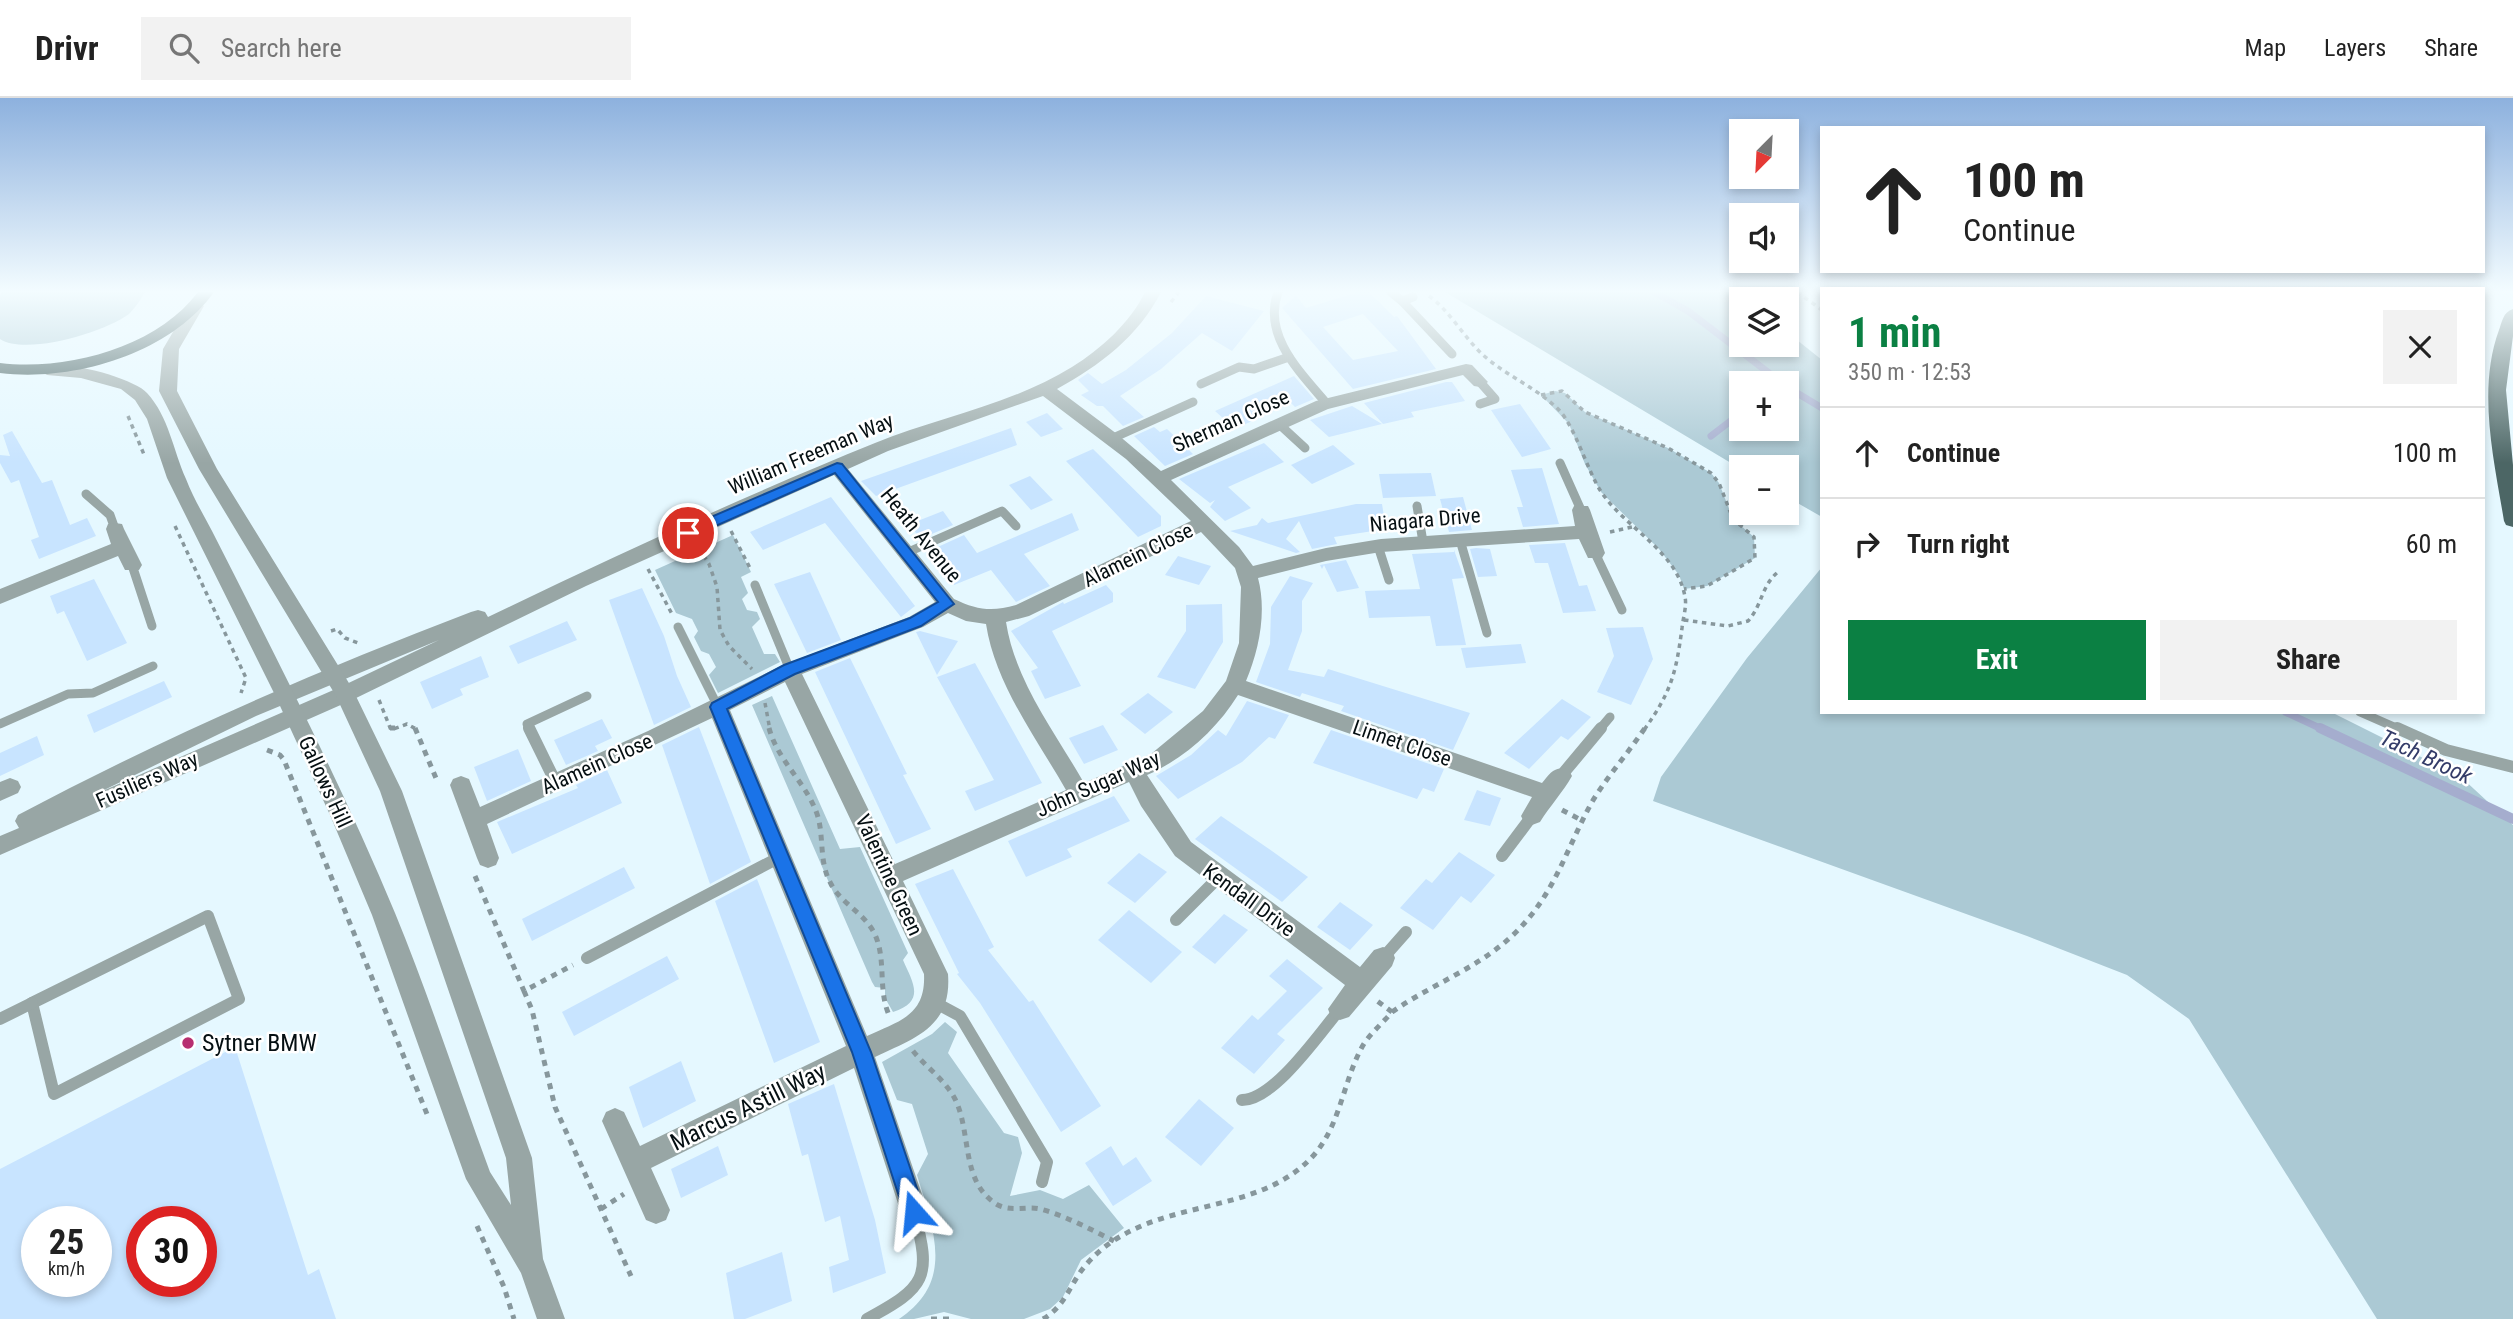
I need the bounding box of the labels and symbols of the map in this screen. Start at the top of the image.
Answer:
north arrow [1729,119,1799,189]
street label: Sherman Close [1169,385,1293,457]
street label: William Freeman Way [725,408,897,500]
street label: Heath Avenue [876,483,966,587]
pin [658,503,718,563]
street label: Niagara Drive [1369,503,1482,537]
street label: Alamein Close [1079,518,1197,592]
street label: Linnet Close [1350,715,1455,771]
water label: Tach Brook [2376,724,2477,790]
street label: Alamein Close [538,729,656,799]
street label: Gallows Hill [293,732,357,832]
street label: John Sugar Way [1032,746,1164,822]
street label: Fusiliers Way [92,747,202,813]
street label: Valentine Green [851,811,927,939]
street label: Kendall Drive [1198,859,1300,942]
place label: Sytner BMW [202,1029,317,1057]
marker: Sytner BMW [180,1035,196,1051]
street label: Marcus Astill Way [666,1057,830,1157]
position arrow [877,1175,951,1249]
speed limit sign: 30 [126,1206,217,1297]

